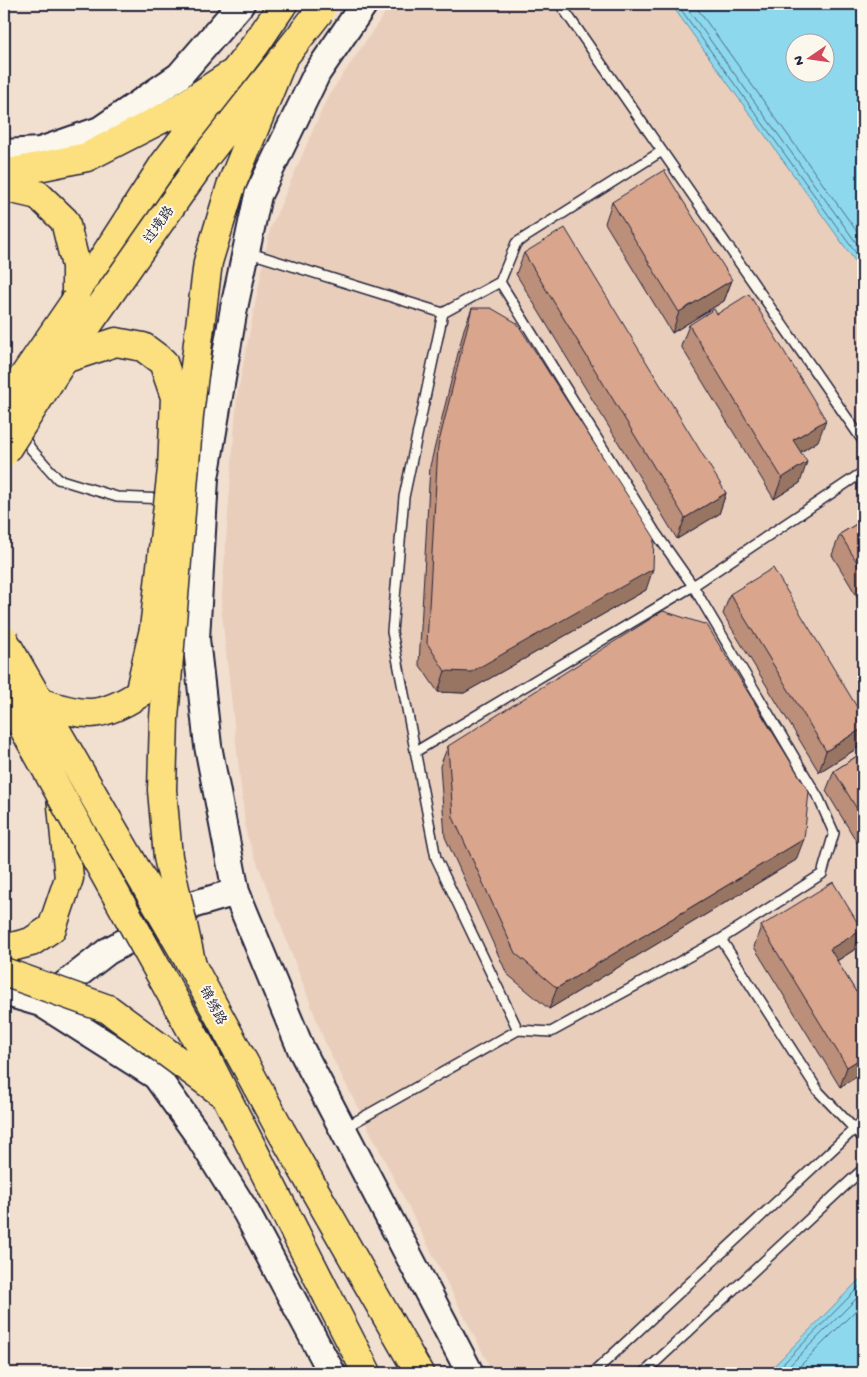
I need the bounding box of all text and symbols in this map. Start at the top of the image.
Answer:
north arrow [784,32,834,82]
text: N [790,54,809,67]
street label: 过境路 [140,203,179,248]
street label: 锦绣路 [194,983,230,1029]

